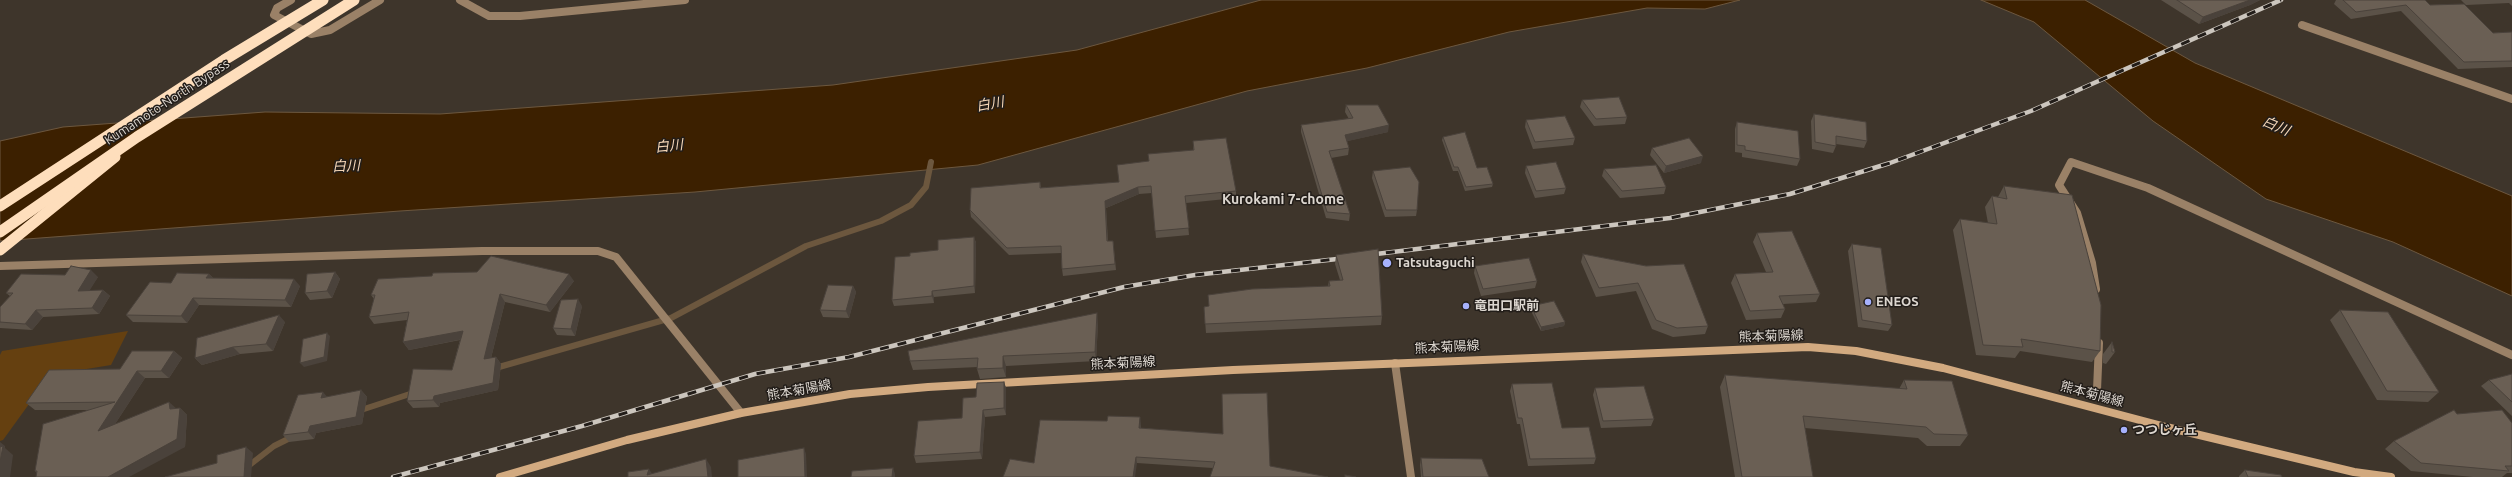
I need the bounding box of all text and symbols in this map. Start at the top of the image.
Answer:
street label: Kumamoto-North Bypass [102,56,232,148]
water label: 白川 [975,93,1005,115]
water label: 白川 [2260,113,2292,139]
water label: 白川 [654,136,684,156]
water label: 白川 [332,157,360,175]
district label: Kurokami 7-chome [1222,191,1344,207]
place label: Tatsutaguchi [1396,255,1475,271]
marker: Tatsutaguchi [1381,257,1393,269]
place label: ENEOS [1876,294,1919,310]
marker: ENEOS [1863,297,1873,307]
place label: 竜田口駅前 [1474,298,1539,314]
marker: 竜田口駅前 [1461,301,1471,311]
street label: 熊本菊陽線 [1738,327,1804,345]
street label: 熊本菊陽線 [1414,338,1480,356]
street label: 熊本菊陽線 [1090,354,1156,372]
street label: 熊本菊陽線 [766,377,832,403]
street label: 熊本菊陽線 [2059,378,2125,410]
place label: つつじヶ丘 [2132,422,2197,438]
marker: つつじヶ丘 [2119,425,2129,435]

